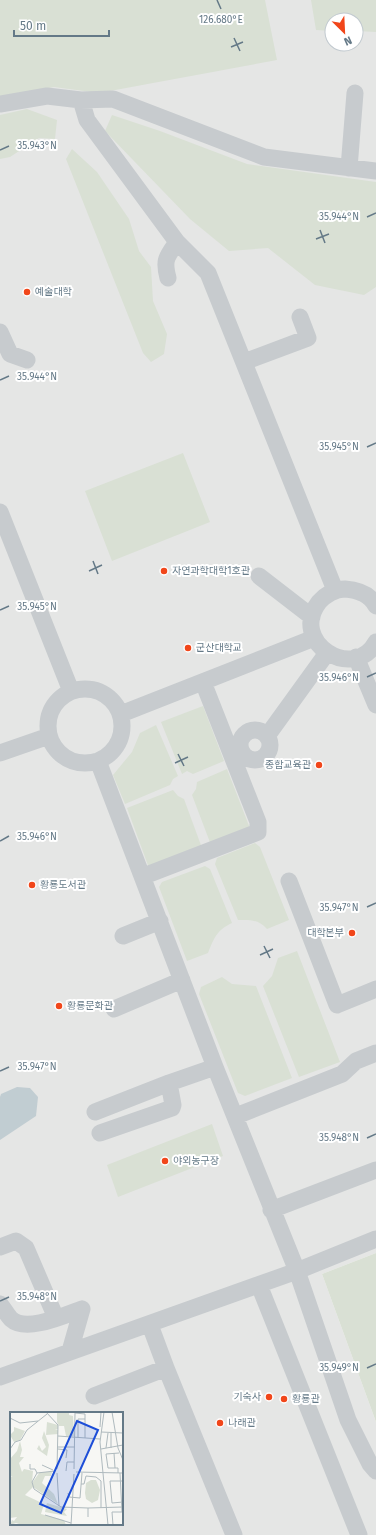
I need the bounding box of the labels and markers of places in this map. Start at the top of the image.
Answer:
place label: 예술대학 [35,286,73,298]
marker: 예술대학 [22,287,32,297]
place label: 자연과학대학1호관 [172,565,251,577]
marker: 자연과학대학1호관 [159,566,169,576]
place label: 군산대학교 [196,642,242,654]
marker: 군산대학교 [183,643,193,653]
place label: 종합교육관 [265,759,312,771]
marker: 종합교육관 [314,760,324,770]
place label: 황룡도서관 [40,879,87,891]
marker: 황룡도서관 [27,880,37,890]
place label: 대학본부 [307,927,344,939]
marker: 대학본부 [347,928,357,938]
place label: 황룡문화관 [67,1000,114,1012]
marker: 황룡문화관 [54,1001,64,1011]
place label: 야외농구장 [173,1155,219,1167]
marker: 야외농구장 [160,1156,170,1166]
place label: 기숙사 [233,1391,262,1403]
marker: 기숙사 [264,1392,274,1402]
place label: 황룡관 [292,1393,320,1405]
marker: 황룡관 [279,1394,289,1404]
place label: 나래관 [228,1417,256,1429]
marker: 나래관 [215,1418,225,1428]

